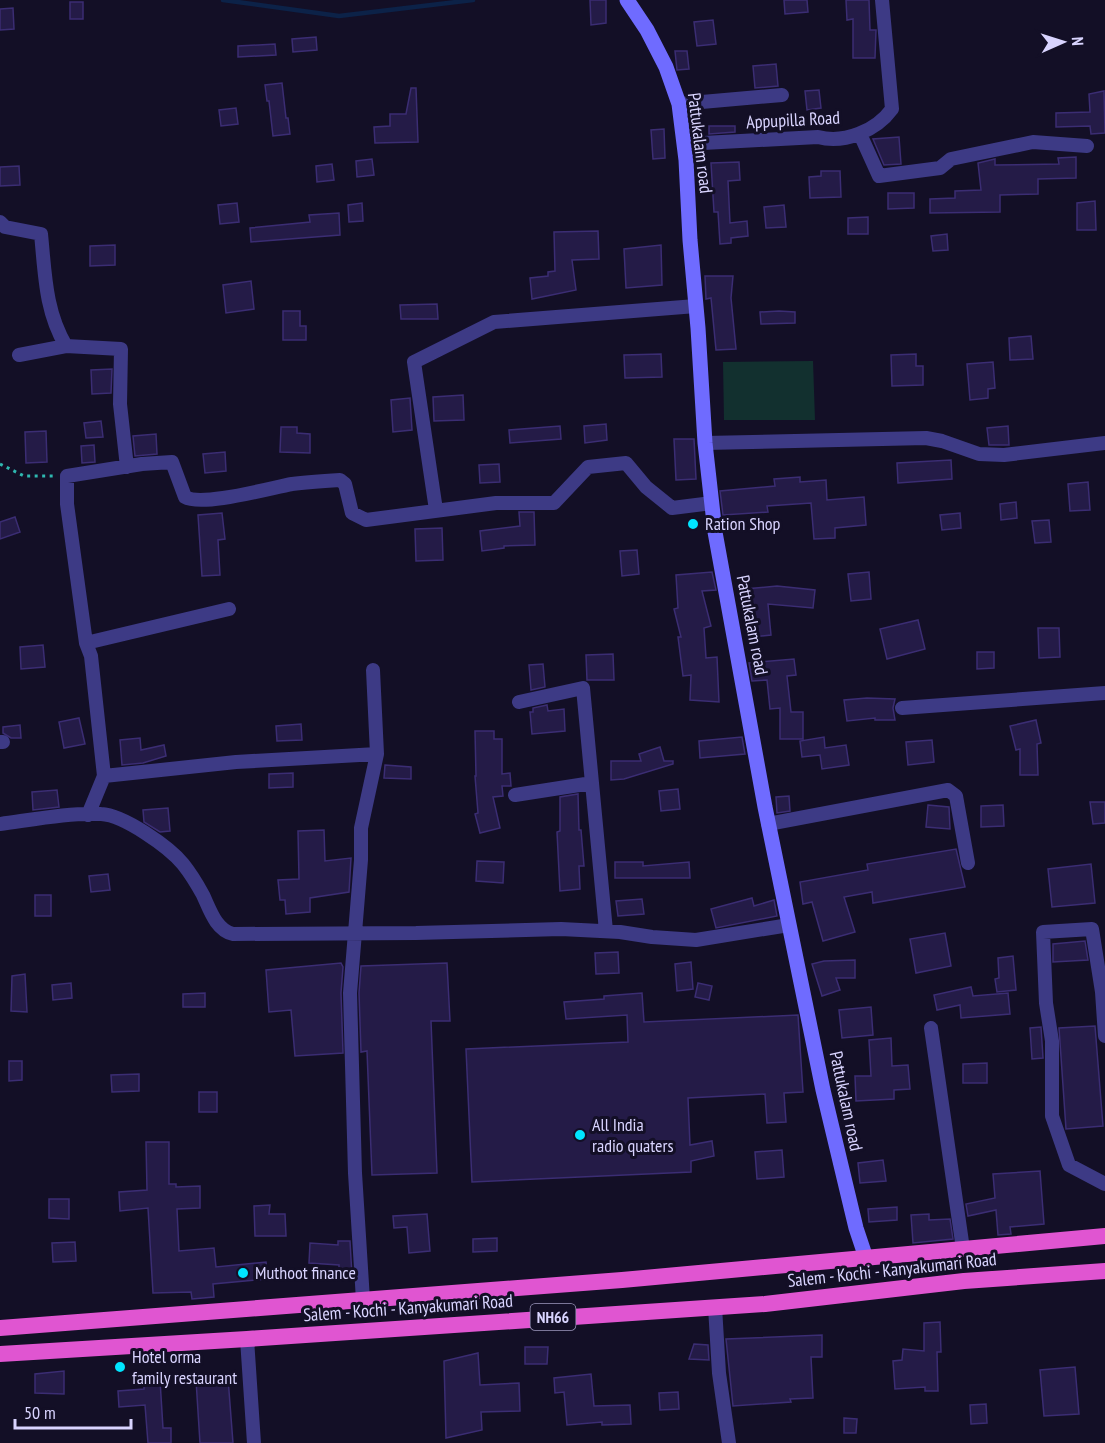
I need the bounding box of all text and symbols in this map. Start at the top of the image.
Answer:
north arrow [1033,12,1093,72]
text: N [1068,36,1088,46]
street label: Pattukalam road [683,91,718,195]
street label: Appupilla Road [746,106,840,133]
place label: Ration Shop [705,512,781,535]
marker: Ration Shop [686,517,700,531]
street label: Pattukalam road [732,573,773,677]
street label: Pattukalam road [825,1049,868,1153]
place label: All India radio quaters [592,1113,673,1157]
marker: All India radio quaters [573,1128,587,1142]
street label: Salem - Kochi - Kanyakumari Road [786,1247,998,1292]
place label: Muthoot finance [255,1261,356,1284]
marker: Muthoot finance [236,1266,250,1280]
street label: Salem - Kochi - Kanyakumari Road [302,1289,514,1326]
road number: NH66 [530,1304,576,1330]
place label: Hotel orma family restaurant [132,1345,237,1389]
marker: Hotel orma family restaurant [113,1360,127,1374]
scale bar [15,1392,130,1430]
text: 50 m [24,1401,56,1424]

